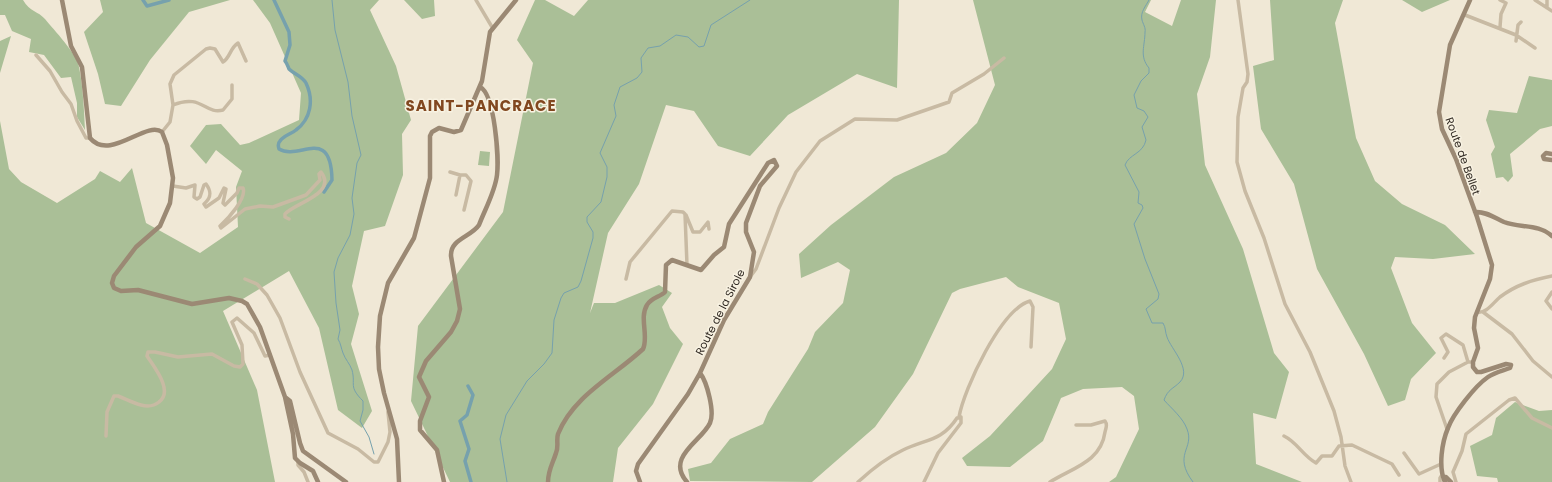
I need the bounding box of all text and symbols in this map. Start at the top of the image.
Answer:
district label: SAINT-PANCRACE [405,95,557,116]
street label: Route de Bellet [1442,115,1484,197]
street label: Route de la Sirole [691,266,749,358]

